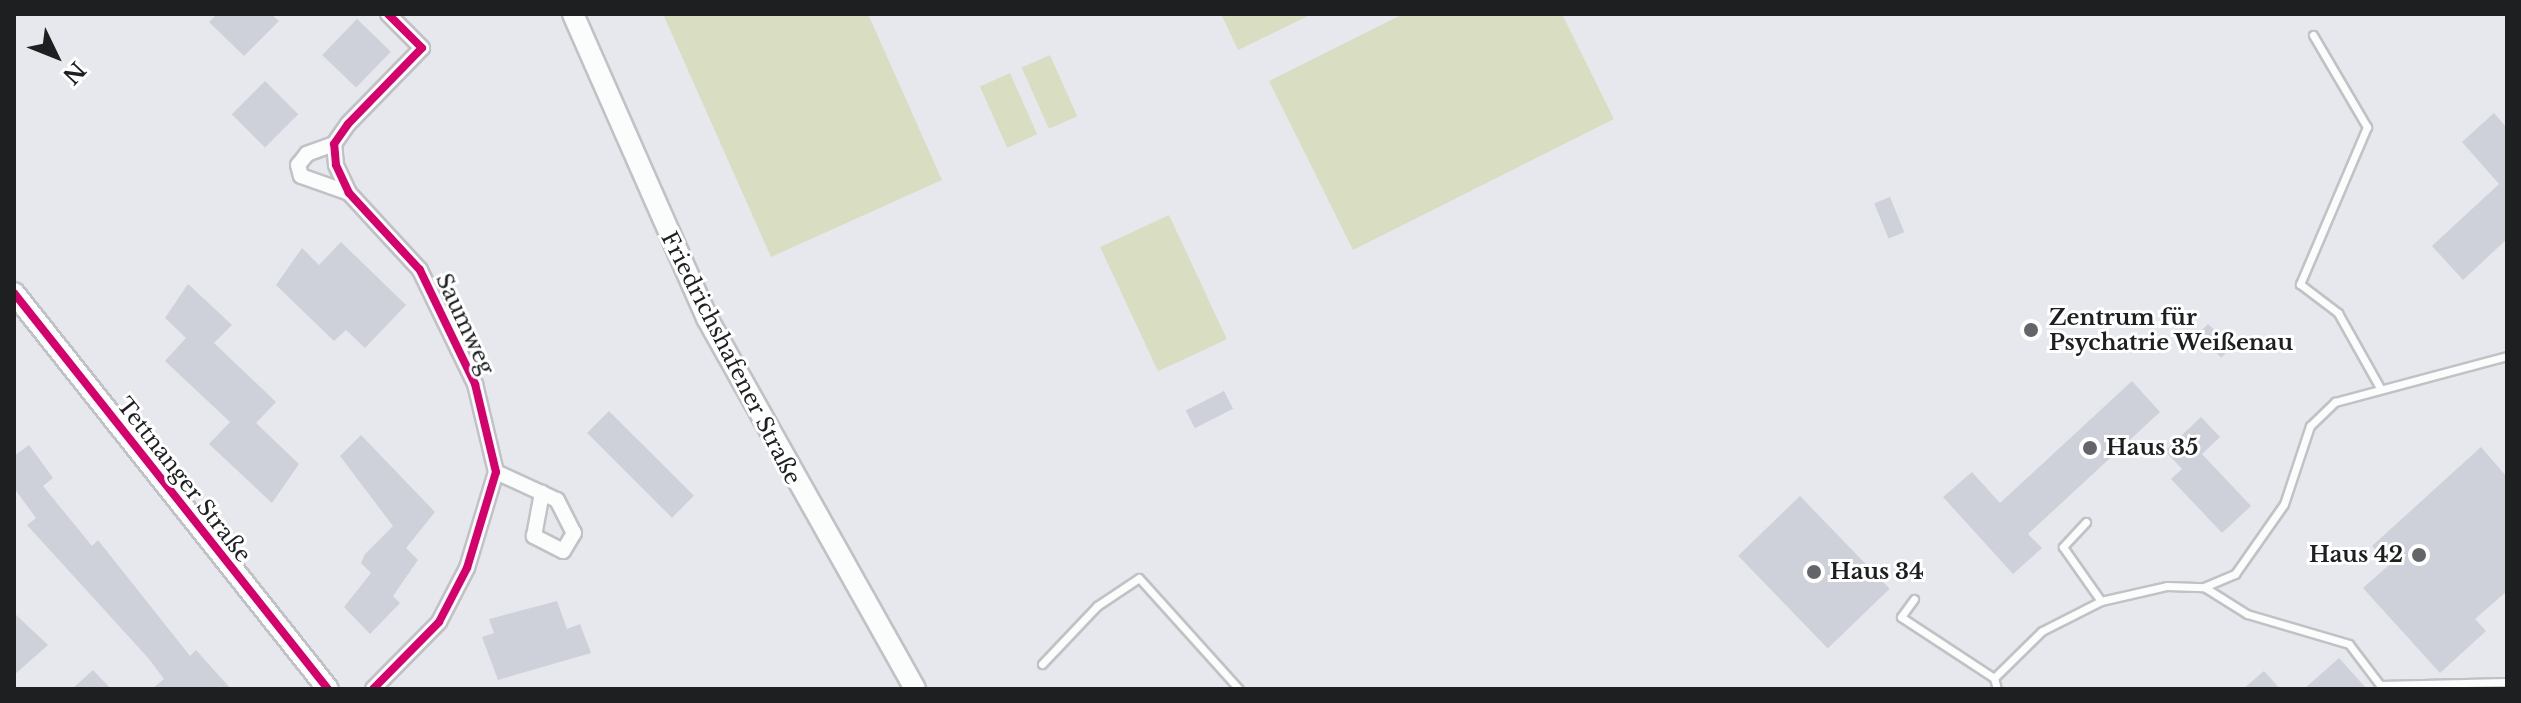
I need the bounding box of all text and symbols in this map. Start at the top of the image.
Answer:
north arrow [16,16,96,96]
text: N [57,56,91,89]
street label: Friedrichshafener Straße [655,227,807,489]
street label: Saumweg [430,269,500,379]
place label: Zentrum für Psychatrie Weißenau [2049,304,2294,356]
marker: Zentrum für Psychatrie Weißenau [2020,319,2042,341]
street label: Tettnanger Straße [111,392,257,568]
place label: Haus 35 [2106,435,2198,461]
marker: Haus 35 [2081,439,2099,457]
place label: Haus 42 [2309,542,2403,568]
marker: Haus 42 [2410,546,2428,564]
place label: Haus 34 [1830,559,1924,585]
marker: Haus 34 [1805,563,1823,581]

